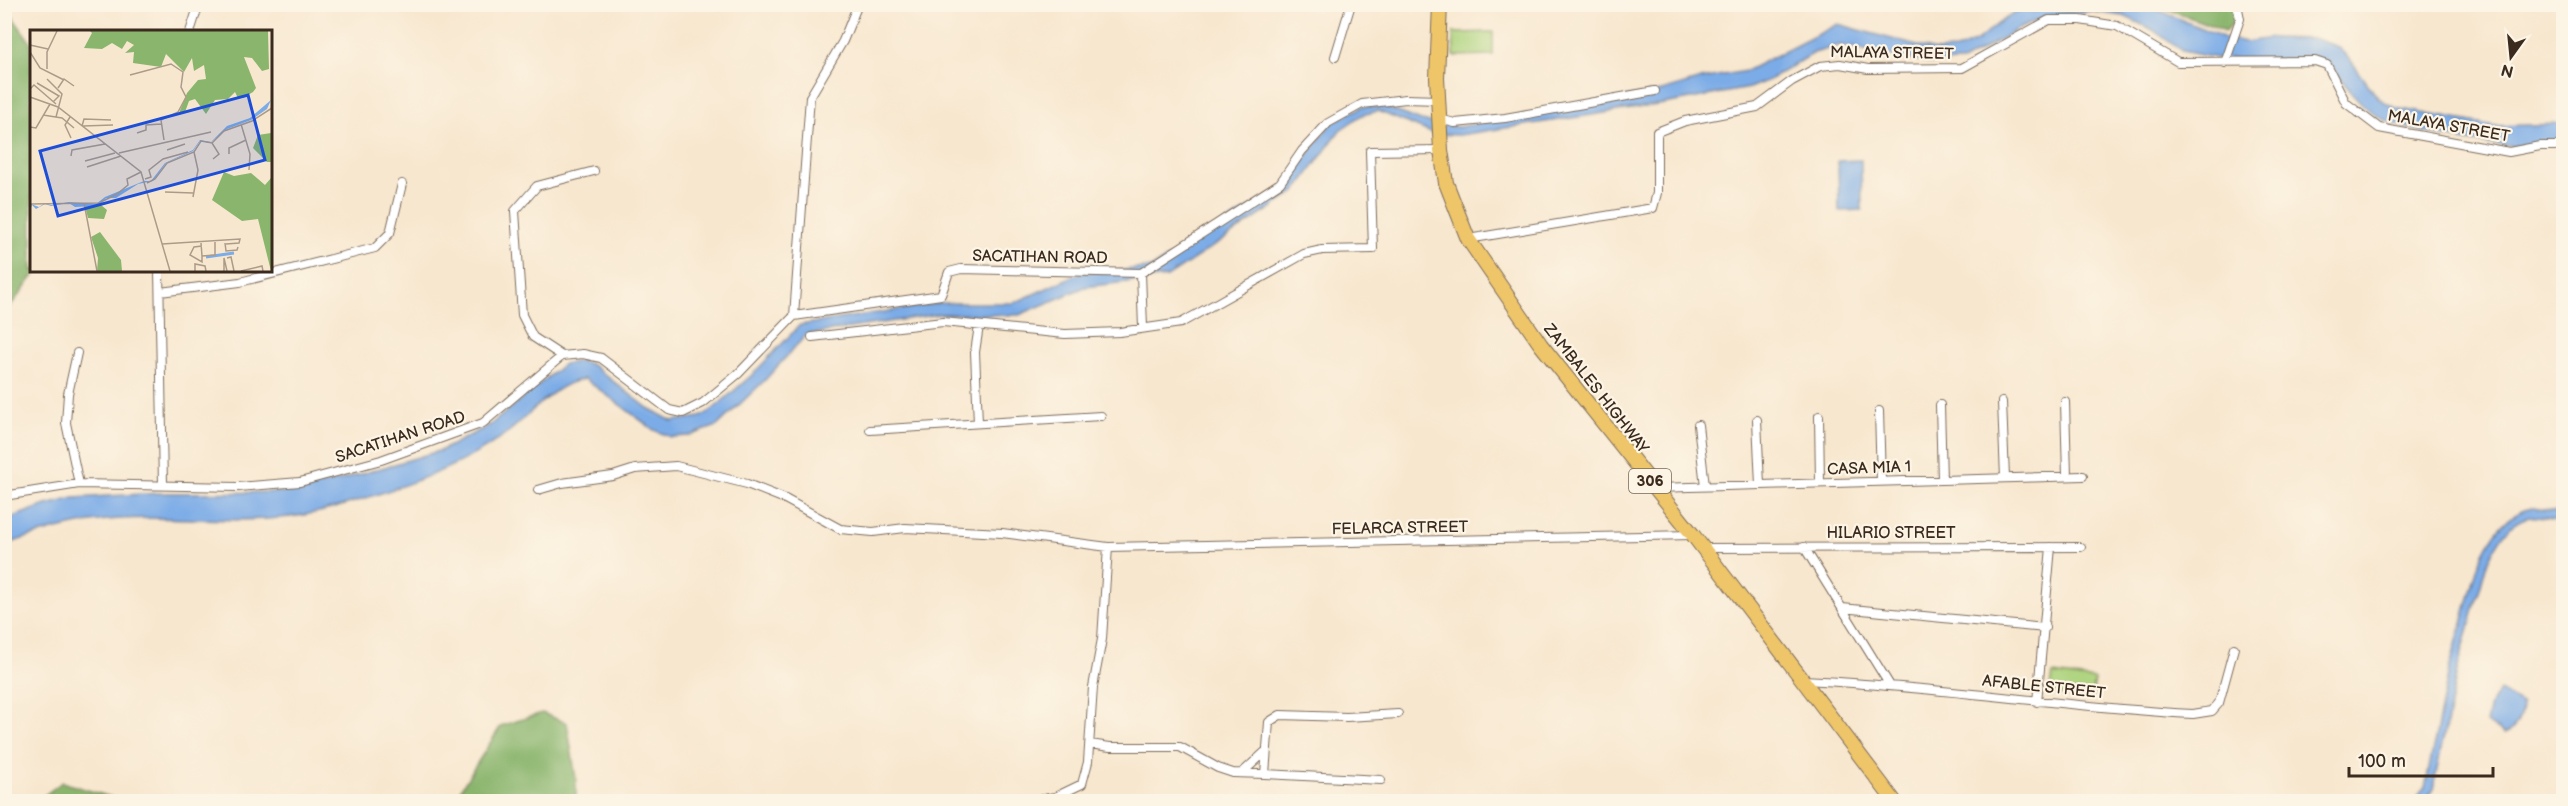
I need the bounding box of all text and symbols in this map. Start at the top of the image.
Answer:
north arrow [2481,27,2541,87]
inset map [30,30,272,272]
street label: MALAYA STREET [1830,43,1954,64]
text: N [2499,59,2516,81]
street label: MALAYA STREET [2386,106,2512,147]
street label: SACATIHAN ROAD [972,247,1108,268]
street label: ZAMBALES HIGHWAY [1539,320,1653,458]
street label: SACATIHAN ROAD [333,407,468,467]
street label: CASA MIA 1 [1827,458,1911,479]
road number: 306 [1629,469,1671,493]
street label: FELARCA STREET [1332,518,1469,539]
street label: HILARIO STREET [1826,524,1956,543]
street label: AFABLE STREET [1981,672,2107,703]
scale bar [2349,740,2493,778]
text: 100 m [2358,751,2406,772]

